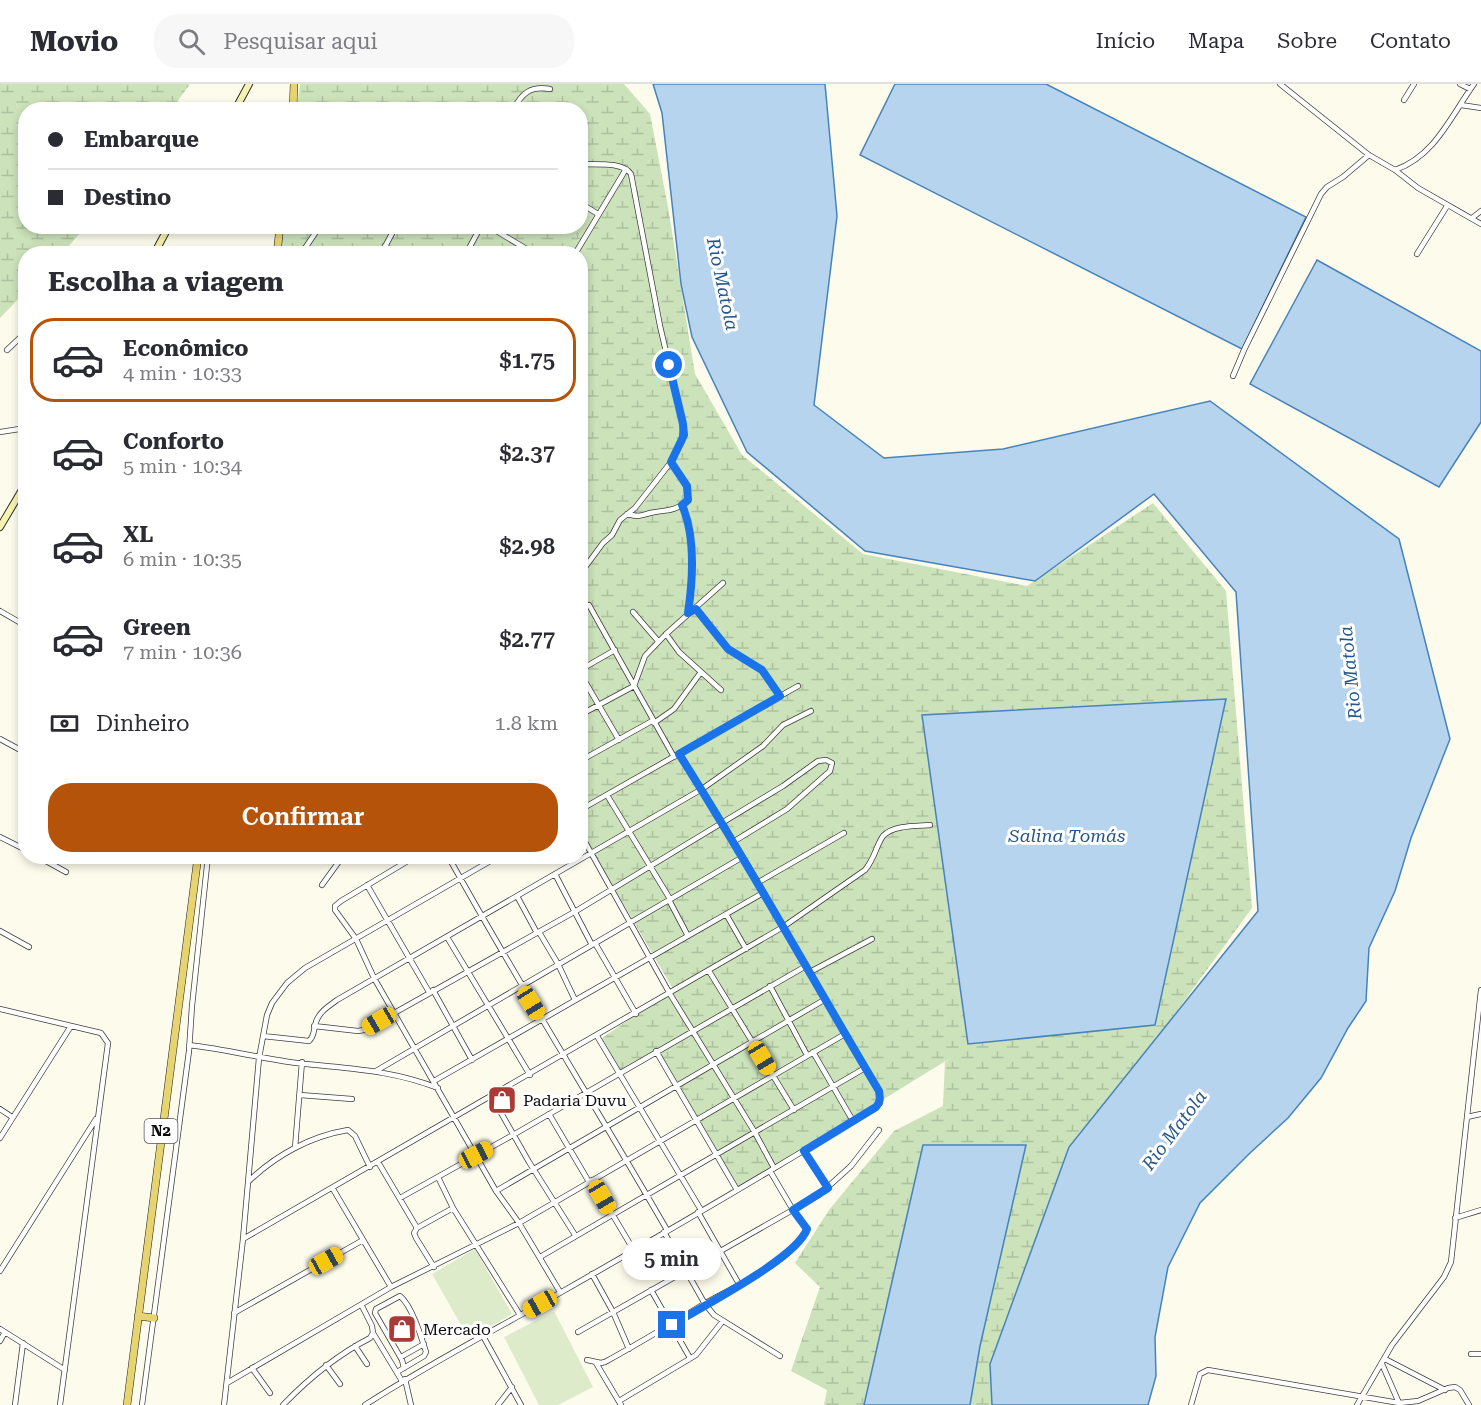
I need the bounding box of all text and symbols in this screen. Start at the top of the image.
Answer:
search box [154,14,574,68]
text: Movio [30,25,118,58]
icon: search [175,25,208,58]
text: Pesquisar aqui [223,29,378,54]
text: Início [1096,29,1155,53]
text: Mapa [1188,29,1244,53]
text: Sobre [1277,29,1337,53]
text: Contato [1370,29,1451,53]
text: Embarque [84,127,199,152]
text: Destino [84,185,171,210]
water label: Rio Matola [703,235,743,332]
text: Escolha a viagem [48,266,284,298]
icon: car [51,333,105,387]
text: Econômico [123,336,249,361]
text: $1.75 [499,348,555,373]
route start [655,351,682,378]
text: 4 min · 10:33 [123,361,242,385]
icon: car [51,426,105,480]
text: Conforto [123,429,224,454]
text: $2.37 [499,441,555,466]
text: 5 min · 10:34 [123,454,242,478]
icon: car [51,519,105,573]
text: XL [123,522,153,547]
text: $2.98 [499,534,555,559]
text: 6 min · 10:35 [123,547,242,571]
icon: car [51,612,105,666]
text: Green [123,615,191,640]
water label: Rio Matola [1335,625,1365,722]
text: $2.77 [499,627,555,652]
text: 7 min · 10:36 [123,640,242,664]
icon: cash [48,707,81,740]
text: Dinheiro [96,711,190,736]
text: 1.8 km [494,711,558,735]
button: Confirmar [48,783,558,852]
water label: Salina Tomás [1008,825,1125,846]
car [514,983,548,1023]
car [359,1004,399,1038]
car [745,1038,779,1078]
shop icon: Padaria Duvu [486,1084,518,1116]
water label: Rio Matola [1137,1086,1211,1175]
place label: Padaria Duvu [523,1091,626,1110]
road number: N2 [144,1119,178,1143]
car [456,1139,496,1171]
car [585,1177,619,1217]
callout: 5 min [622,1238,722,1280]
car [306,1244,346,1278]
text: 5 min [644,1247,699,1271]
car [520,1287,560,1321]
route end [658,1311,685,1338]
shop icon: Mercado [386,1313,418,1345]
place label: Mercado [423,1320,491,1339]

